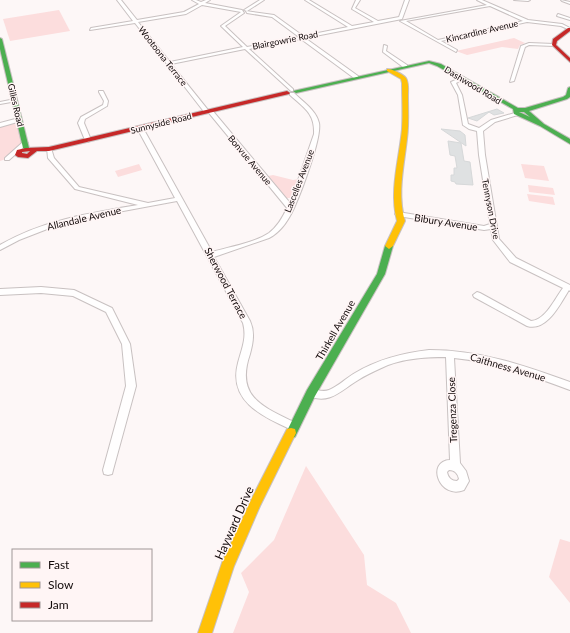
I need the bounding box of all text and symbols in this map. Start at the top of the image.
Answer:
street label: Kincardine Avenue [445,17,519,45]
street label: Wootoona Terrace [136,24,190,88]
street label: Blairgowrie Road [251,28,319,52]
street label: Dashwood Road [442,64,504,106]
street label: Gilles Road [6,82,26,128]
street label: Sunnyside Road [129,110,193,136]
street label: Bonvue Avenue [226,133,274,187]
street label: Lascelles Avenue [282,148,316,214]
street label: Tennyson Drive [480,178,502,240]
street label: Allandale Avenue [46,204,122,232]
street label: Bibury Avenue [414,211,478,233]
street label: Sherwood Terrace [202,245,250,321]
street label: Thirkell Avenue [313,298,357,362]
street label: Caithness Avenue [469,350,547,384]
street label: Tregenza Close [445,377,459,443]
street label: Hayward Drive [211,484,257,562]
legend [12,549,152,621]
text: Fast [48,557,70,572]
text: Slow [48,577,74,592]
text: Jam [48,597,69,612]

